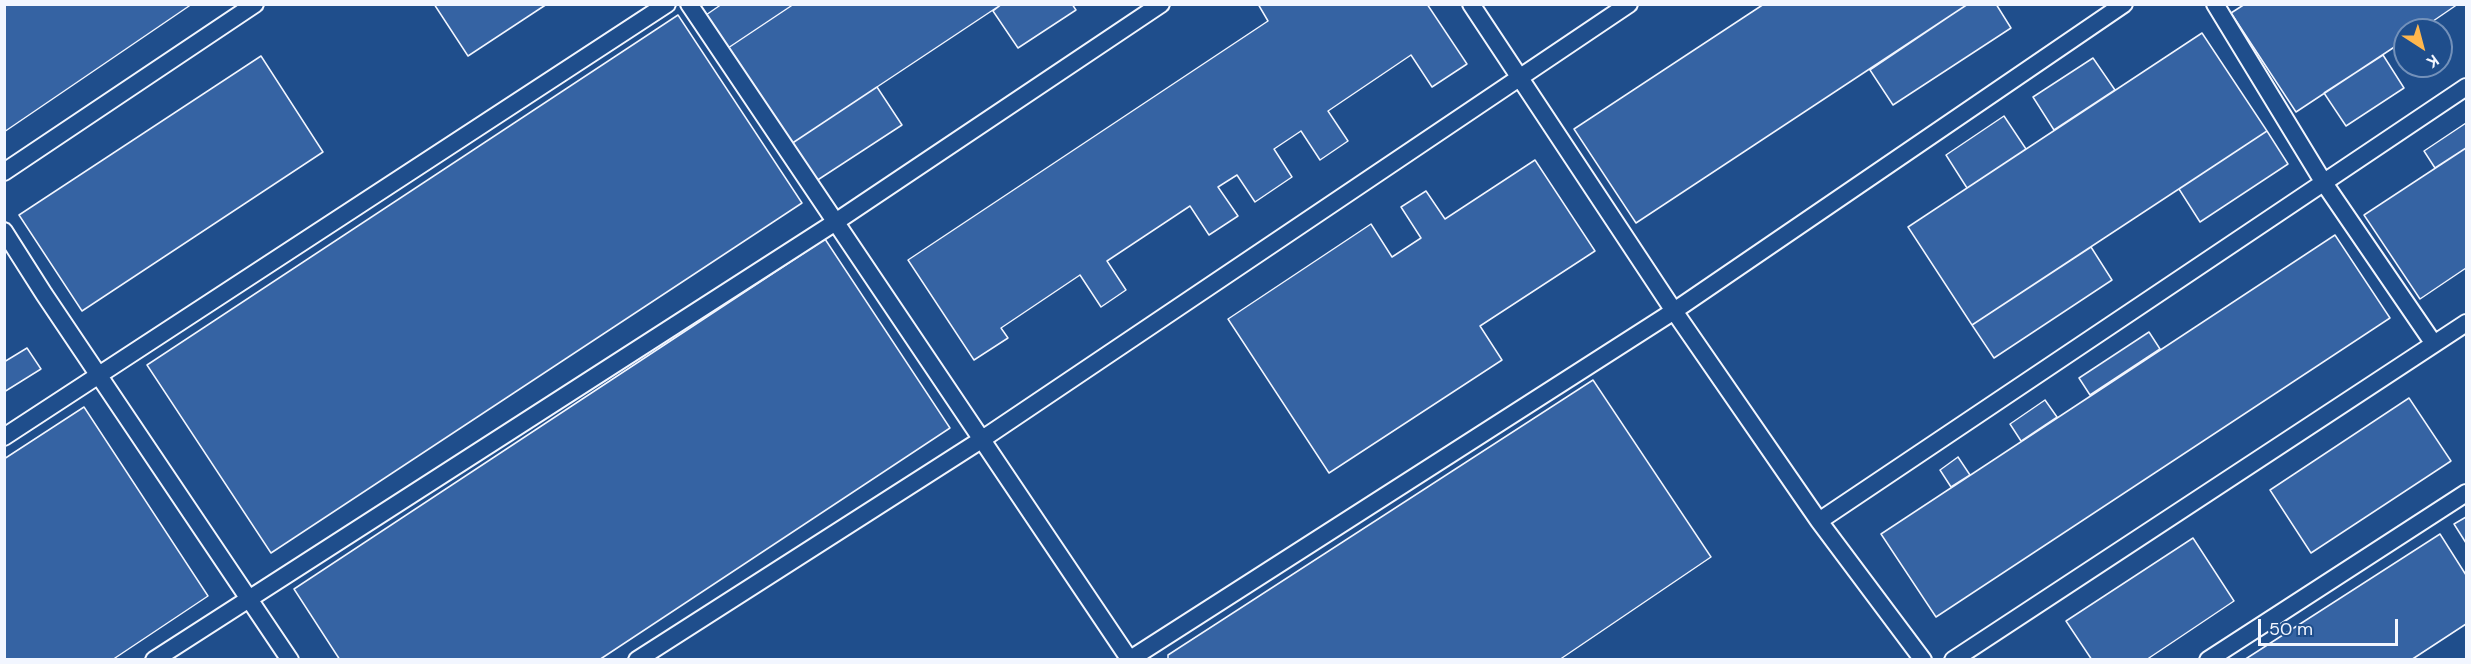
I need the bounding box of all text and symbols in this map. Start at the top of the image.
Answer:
north arrow [2393,18,2453,78]
text: K [2422,50,2443,73]
scale bar [2261,607,2400,645]
text: 50 m [2269,617,2313,641]

